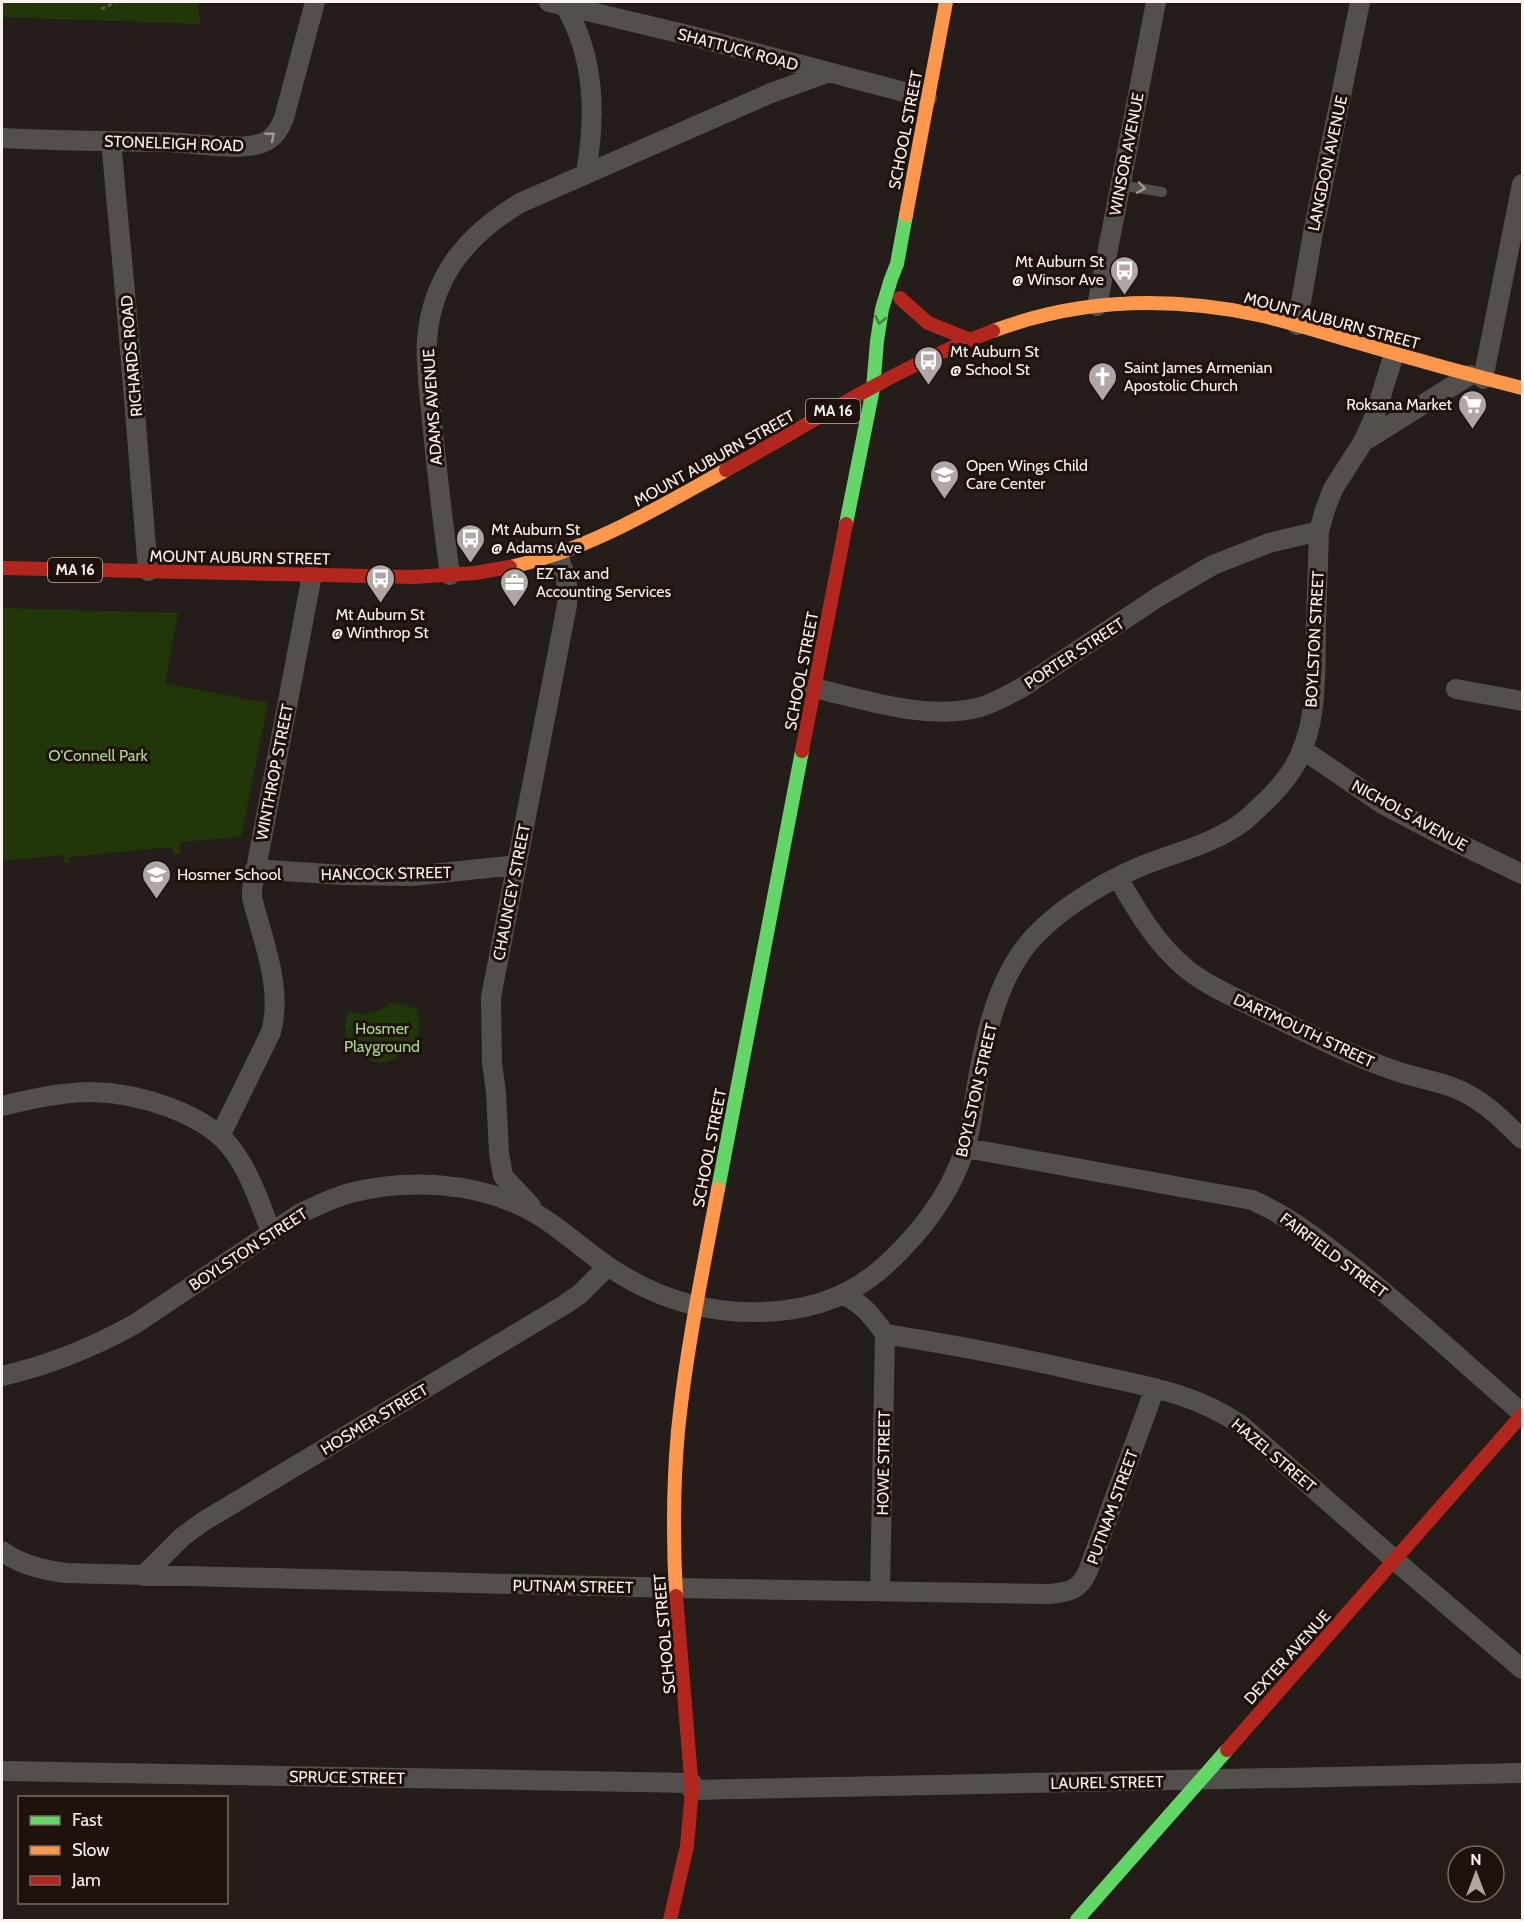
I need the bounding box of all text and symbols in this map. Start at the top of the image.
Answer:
street label: SHATTUCK ROAD [675,24,800,75]
street label: SCHOOL STREET [885,69,926,191]
street label: WINSOR AVENUE [1105,91,1148,217]
street label: LANGDON AVENUE [1304,93,1351,233]
street label: STONELEIGH ROAD [104,132,244,155]
one-way arrow [264,133,275,144]
one-way arrow [1136,182,1146,194]
place label: Mt Auburn St @ Winsor Ave [1012,252,1105,289]
bus stop icon: Mt Auburn St @ Winsor Ave [1109,254,1141,296]
street label: MOUNT AUBURN STREET [1242,288,1422,353]
street label: RICHARDS ROAD [117,294,146,418]
one-way arrow [875,316,887,325]
place label: Mt Auburn St @ School St [950,342,1040,379]
bus stop icon: Mt Auburn St @ School St [913,344,945,386]
street label: ADAMS AVENUE [419,348,446,466]
place label: Saint James Armenian Apostolic Church [1124,358,1272,395]
church icon: Saint James Armenian Apostolic Church [1087,360,1119,402]
supermarket icon: Roksana Market [1457,388,1489,430]
place label: Roksana Market [1346,395,1453,414]
road number: MA 16 [806,399,860,423]
street label: MOUNT AUBURN STREET [631,406,798,511]
place label: Open Wings Child Care Center [966,456,1088,493]
school or university icon: Open Wings Child Care Center [929,458,961,500]
place label: Mt Auburn St @ Adams Ave [491,520,582,557]
bus stop icon: Mt Auburn St @ Adams Ave [454,522,486,564]
street label: MOUNT AUBURN STREET [149,546,331,569]
road number: MA 16 [48,558,102,582]
bus stop icon: Mt Auburn St @ Winthrop St [364,562,396,604]
place label: EZ Tax and Accounting Services [536,564,671,601]
office icon: EZ Tax and Accounting Services [499,566,531,608]
street label: BOYLSTON STREET [1301,570,1328,708]
place label: Mt Auburn St @ Winthrop St [331,605,429,642]
street label: SCHOOL STREET [781,610,822,732]
street label: PORTER STREET [1021,614,1128,693]
street label: WINTHROP STREET [252,702,297,842]
park label: O'Connell Park [48,746,149,765]
street label: NICHOLS AVENUE [1349,776,1471,855]
street label: CHAUNCEY STREET [489,822,534,962]
school or university icon: Hosmer School [140,858,172,900]
street label: HANCOCK STREET [321,863,452,884]
place label: Hosmer School [177,865,281,884]
street label: DARTMOUTH STREET [1230,990,1377,1072]
park label: Hosmer Playground [344,1019,420,1056]
street label: BOYLSTON STREET [952,1021,1001,1159]
street label: SCHOOL STREET [689,1087,730,1209]
street label: BOYLSTON STREET [186,1204,311,1295]
street label: FAIRFIELD STREET [1276,1209,1391,1302]
street label: HOSMER STREET [317,1380,432,1459]
street label: HOWE STREET [873,1410,894,1516]
street label: HAZEL STREET [1228,1415,1320,1496]
street label: PUTNAM STREET [1083,1447,1142,1567]
street label: SCHOOL STREET [650,1573,679,1695]
street label: PUTNAM STREET [512,1576,634,1597]
street label: DEXTER AVENUE [1240,1606,1335,1708]
street label: SPRUCE STREET [289,1767,406,1788]
street label: LAUREL STREET [1050,1772,1164,1793]
legend [18,1796,228,1904]
text: Fast [72,1809,103,1831]
text: Slow [72,1839,109,1861]
north arrow [1446,1844,1506,1904]
text: N [1470,1850,1482,1869]
text: Jam [71,1869,101,1891]

